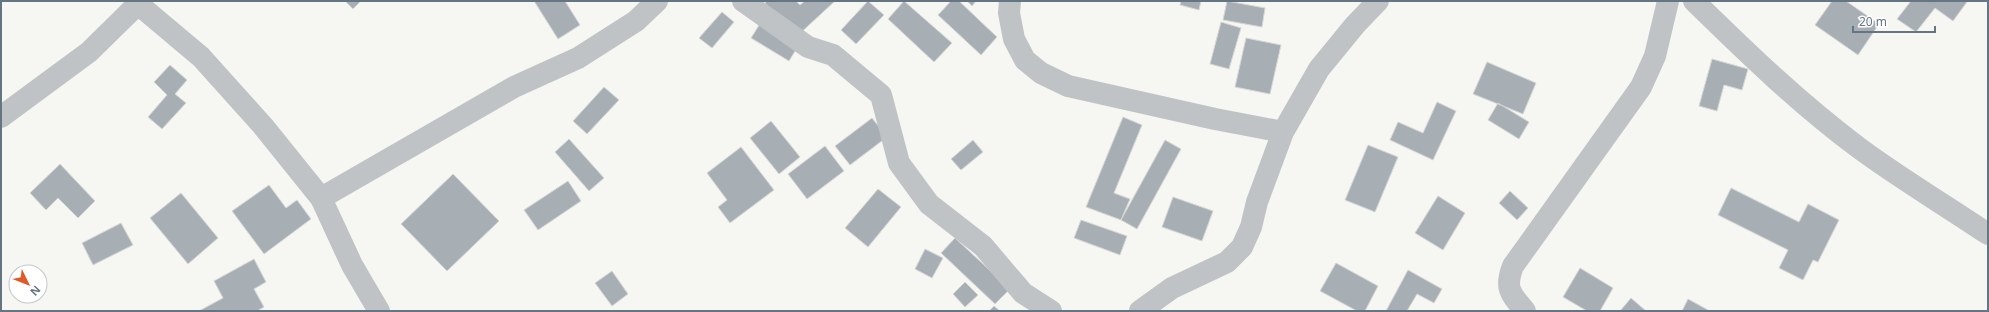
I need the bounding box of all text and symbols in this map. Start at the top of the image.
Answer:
scale bar [1853,8,1935,34]
text: 20 m [1859,13,1887,30]
north arrow [8,264,48,304]
text: N [27,283,44,300]

